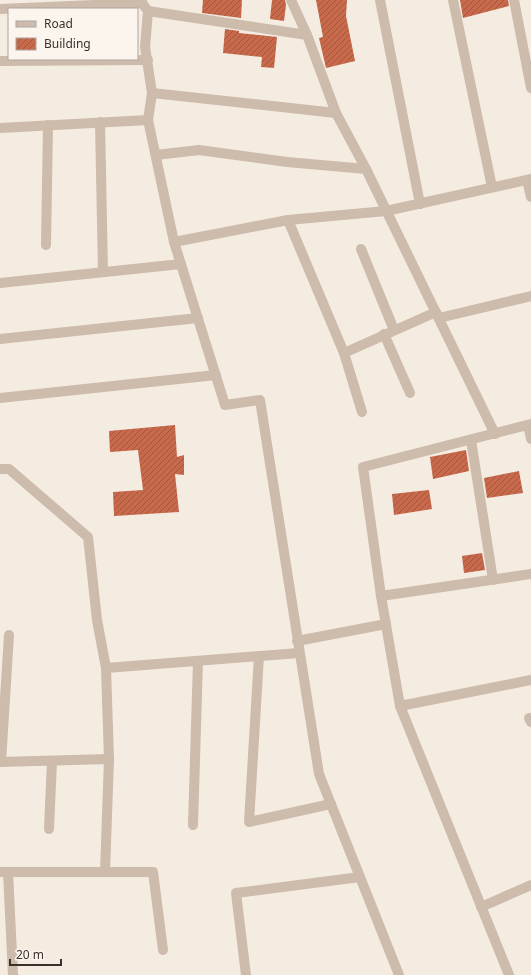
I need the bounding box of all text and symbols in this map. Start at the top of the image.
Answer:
legend [8,8,138,60]
text: Road [44,15,73,32]
text: Building [44,35,91,52]
scale bar [10,941,61,967]
text: 20 m [16,946,44,963]

